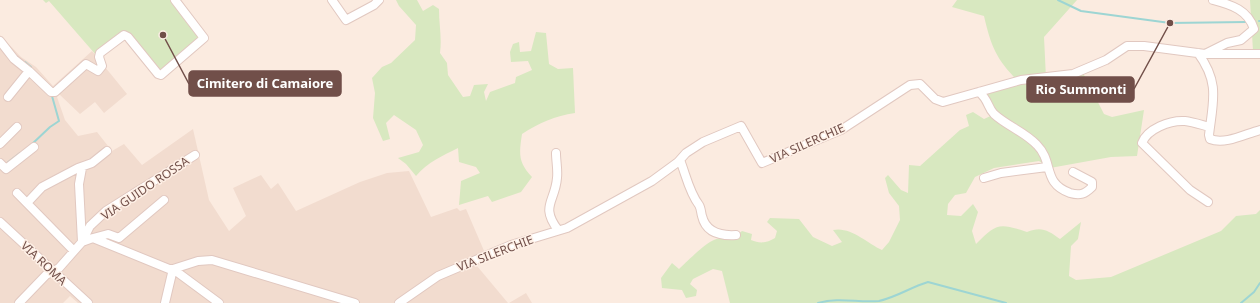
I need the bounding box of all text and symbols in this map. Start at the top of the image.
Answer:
callout: Cimitero di Camaiore [189,71,341,96]
text: Cimitero di Camaiore [197,74,334,92]
callout: Rio Summonti [1027,77,1134,102]
text: Rio Summonti [1036,80,1127,98]
street label: VIA SILERCHIE [767,119,847,167]
street label: VIA GUIDO ROSSA [98,152,193,224]
street label: VIA SILERCHIE [454,231,536,275]
street label: VIA ROMA [17,237,71,289]

